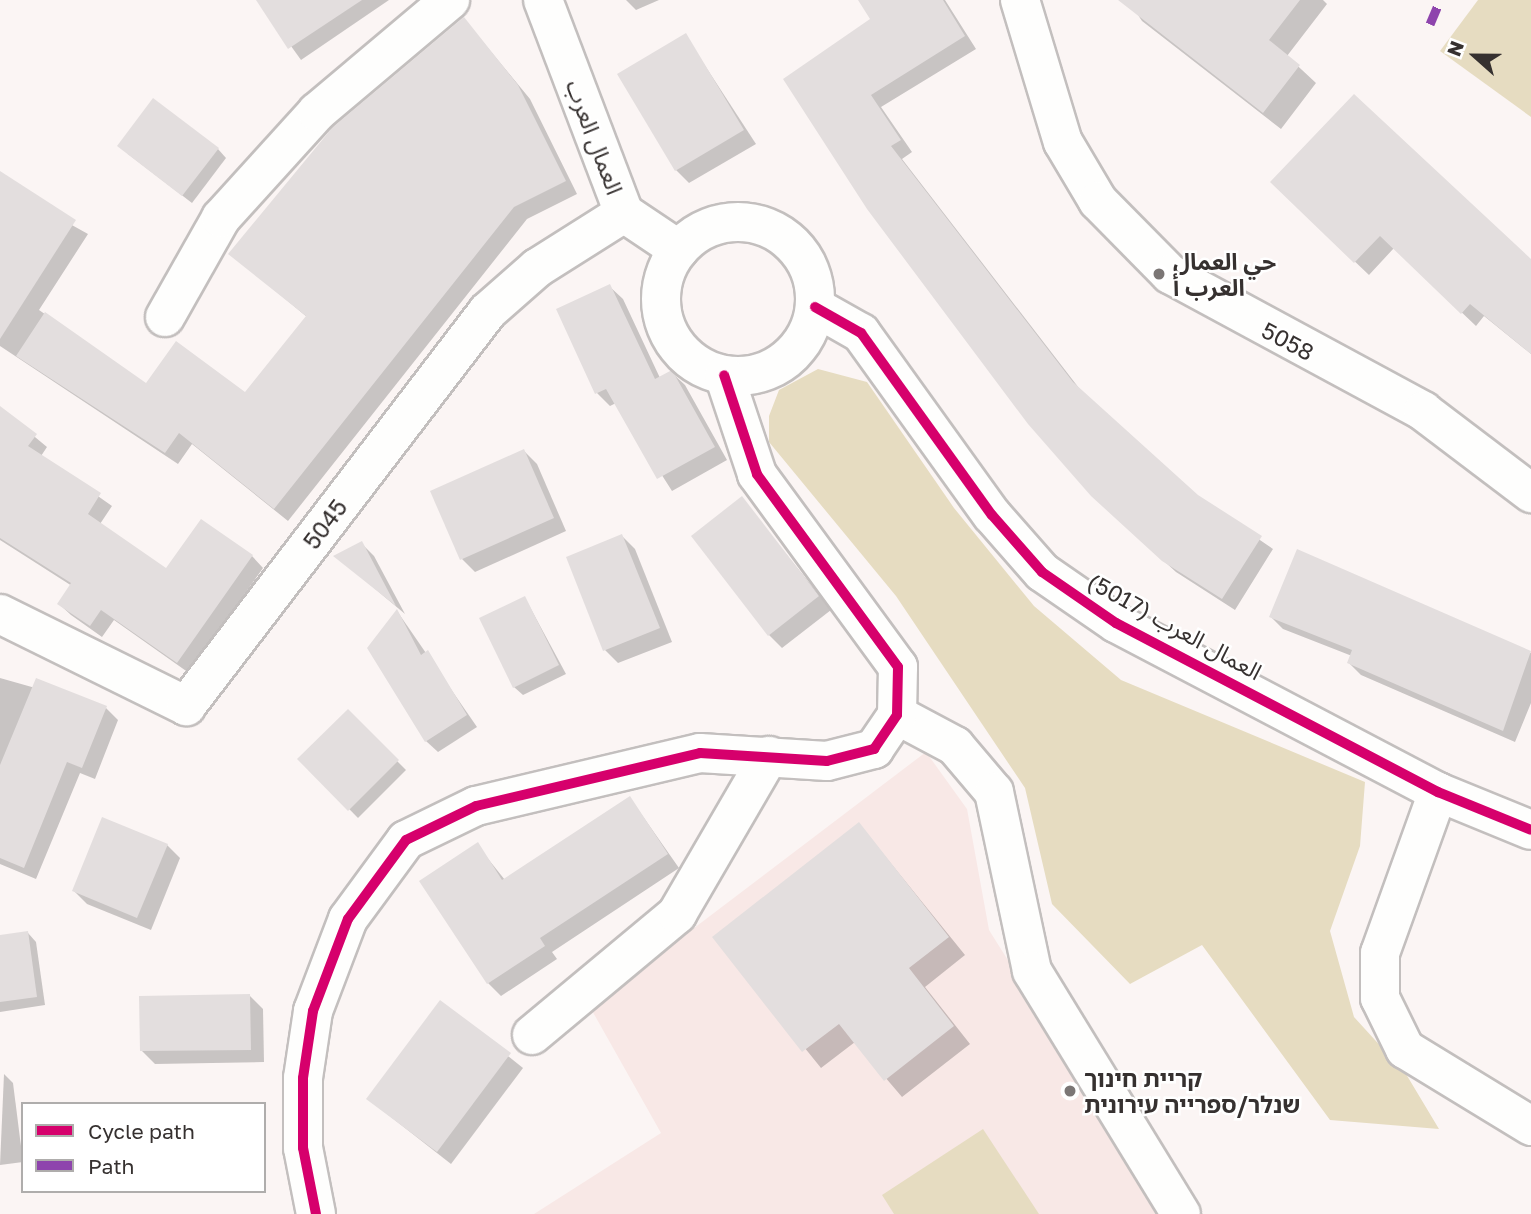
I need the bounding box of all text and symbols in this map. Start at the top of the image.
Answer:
north arrow [1440,21,1510,91]
text: N [1442,37,1468,59]
street label: العمال العرب [561,76,629,198]
place label: حي العمال العرب أ [1173,247,1276,301]
marker: حي العمال العرب أ [1151,266,1167,282]
street label: 5058 [1257,316,1319,366]
street label: 5045 [297,494,353,554]
street label: العمال العرب (5017) [1083,567,1267,685]
place label: קריית חינוך שנלר/ספרייה עירונית [1084,1064,1300,1118]
marker: קריית חינוך שנלר/ספרייה עירונית [1062,1083,1078,1099]
legend [21,1102,266,1193]
text: Cycle path [88,1118,195,1144]
text: Path [88,1153,135,1179]

